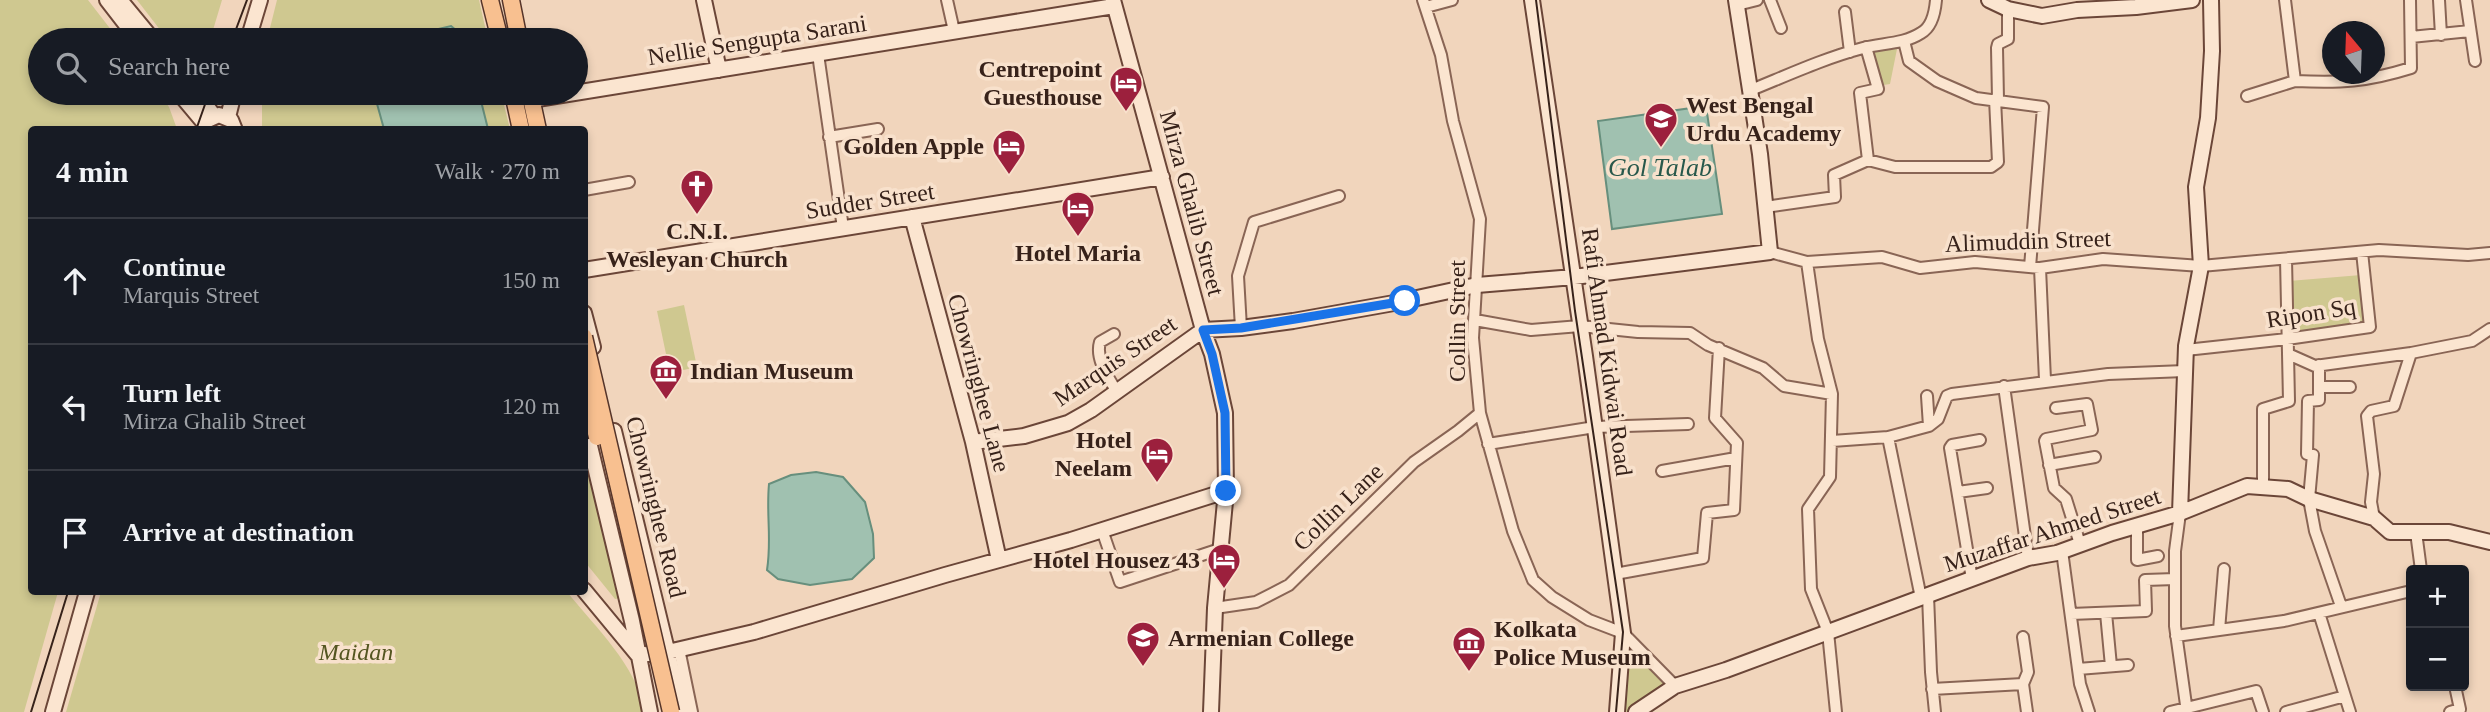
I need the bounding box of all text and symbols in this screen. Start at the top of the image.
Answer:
street label: Nellie Sengupta Sarani [646,10,869,70]
north arrow [2322,21,2385,84]
search box [28,28,588,105]
icon: search [52,48,90,86]
text: Search here [108,52,230,81]
place label: Centrepoint Guesthouse [978,56,1102,110]
hotel icon: Centrepoint Guesthouse [1107,64,1145,113]
place label: West Bengal Urdu Academy [1686,92,1841,146]
school or university icon: West Bengal Urdu Academy [1642,100,1680,149]
street label: Mirza Ghalib Street [1155,108,1229,299]
hotel icon: Golden Apple [990,127,1028,176]
place label: Golden Apple [843,133,984,159]
water label: Gol Talab [1608,153,1712,182]
text: 4 min [56,155,129,188]
text: Walk · 270 m [435,159,560,184]
church icon: C.N.I. Wesleyan Church [678,167,716,216]
street label: Sudder Street [804,178,937,224]
hotel icon: Hotel Maria [1059,189,1097,238]
place label: C.N.I. Wesleyan Church [606,218,788,272]
street label: Alimuddin Street [1945,225,2112,257]
street label: Rafi Ahmad Kidwai Road [1577,226,1637,478]
place label: Hotel Maria [1015,240,1141,266]
text: Continue [123,253,226,282]
street label: Collin Street [1444,260,1470,382]
icon: ahead [56,262,94,300]
text: 150 m [502,268,560,293]
text: Marquis Street [123,283,259,308]
route start [1389,285,1420,316]
street label: Chowringhee Lane [943,291,1015,475]
street label: Ripon Sq [2265,293,2357,333]
street label: Marquis Street [1049,310,1181,411]
museum icon: Indian Museum [647,352,685,401]
place label: Indian Museum [690,358,853,384]
text: Turn left [123,379,221,408]
icon: left [56,388,94,426]
text: 120 m [502,394,560,419]
text: Mirza Ghalib Street [123,409,306,434]
street label: Chowringhee Road [621,414,691,600]
place label: Hotel Neelam [1055,427,1132,481]
hotel icon: Hotel Neelam [1138,435,1176,484]
street label: Collin Lane [1288,458,1388,556]
route end [1210,475,1241,506]
street label: Muzaffar Ahmed Street [1940,483,2164,577]
icon: arrive [56,514,94,552]
text: Arrive at destination [123,518,354,547]
hotel icon: Hotel Housez 43 [1205,541,1243,590]
place label: Hotel Housez 43 [1033,547,1200,573]
map controls [2406,565,2469,691]
button: + [2406,565,2469,628]
place label: Kolkata Police Museum [1494,616,1651,670]
school or university icon: Armenian College [1124,619,1162,668]
museum icon: Kolkata Police Museum [1450,624,1488,673]
place label: Armenian College [1168,625,1354,651]
button: − [2406,628,2469,691]
park label: Maidan [318,639,393,665]

